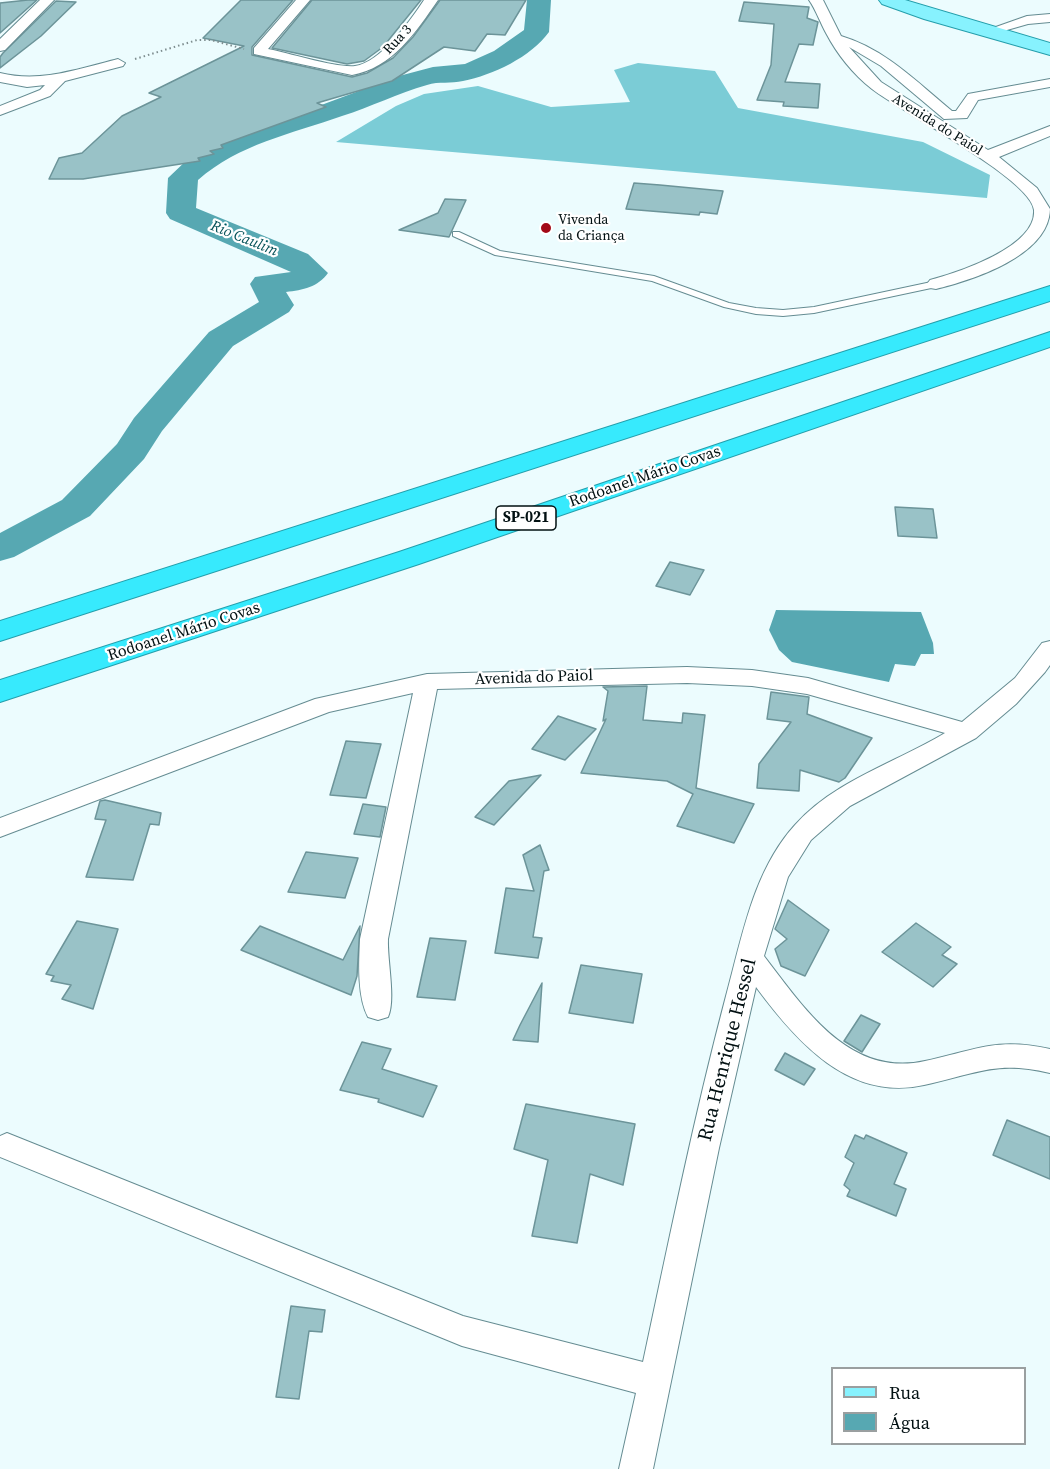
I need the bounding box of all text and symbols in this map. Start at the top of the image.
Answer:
street label: Rua 3 [380,22,416,58]
street label: Avenida do Paiol [889,90,985,160]
place label: Vivenda da Criança [558,212,625,244]
water label: Rio Caulim [208,217,280,261]
marker: Vivenda da Criança [539,221,553,235]
street label: Rodoanel Mário Covas [567,442,723,512]
road number: SP-021 [496,506,556,530]
street label: Rodoanel Mário Covas [105,598,263,666]
street label: Avenida do Paiol [475,666,593,690]
street label: Rua Henrique Hessel [694,956,762,1144]
legend [831,1367,1026,1445]
text: Rua [889,1380,920,1405]
text: Água [889,1410,930,1435]

